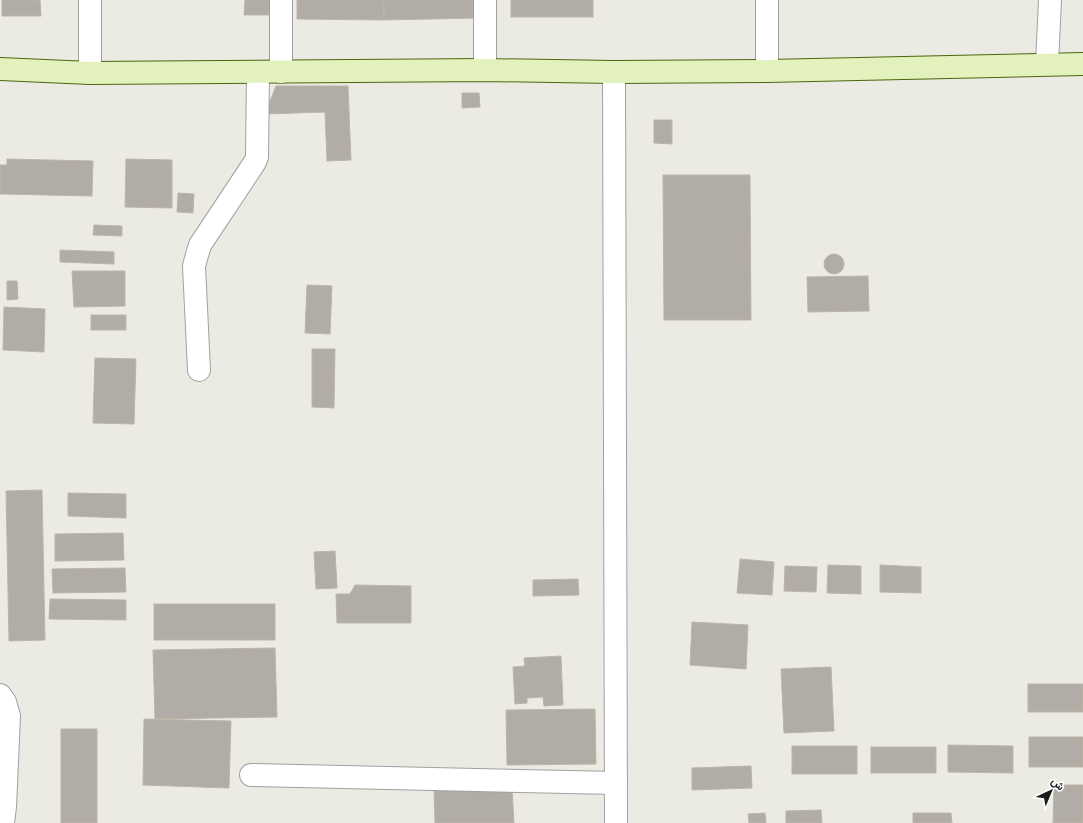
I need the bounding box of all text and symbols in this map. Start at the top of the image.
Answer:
north arrow [1031,771,1071,811]
text: ش [1048,774,1068,793]

